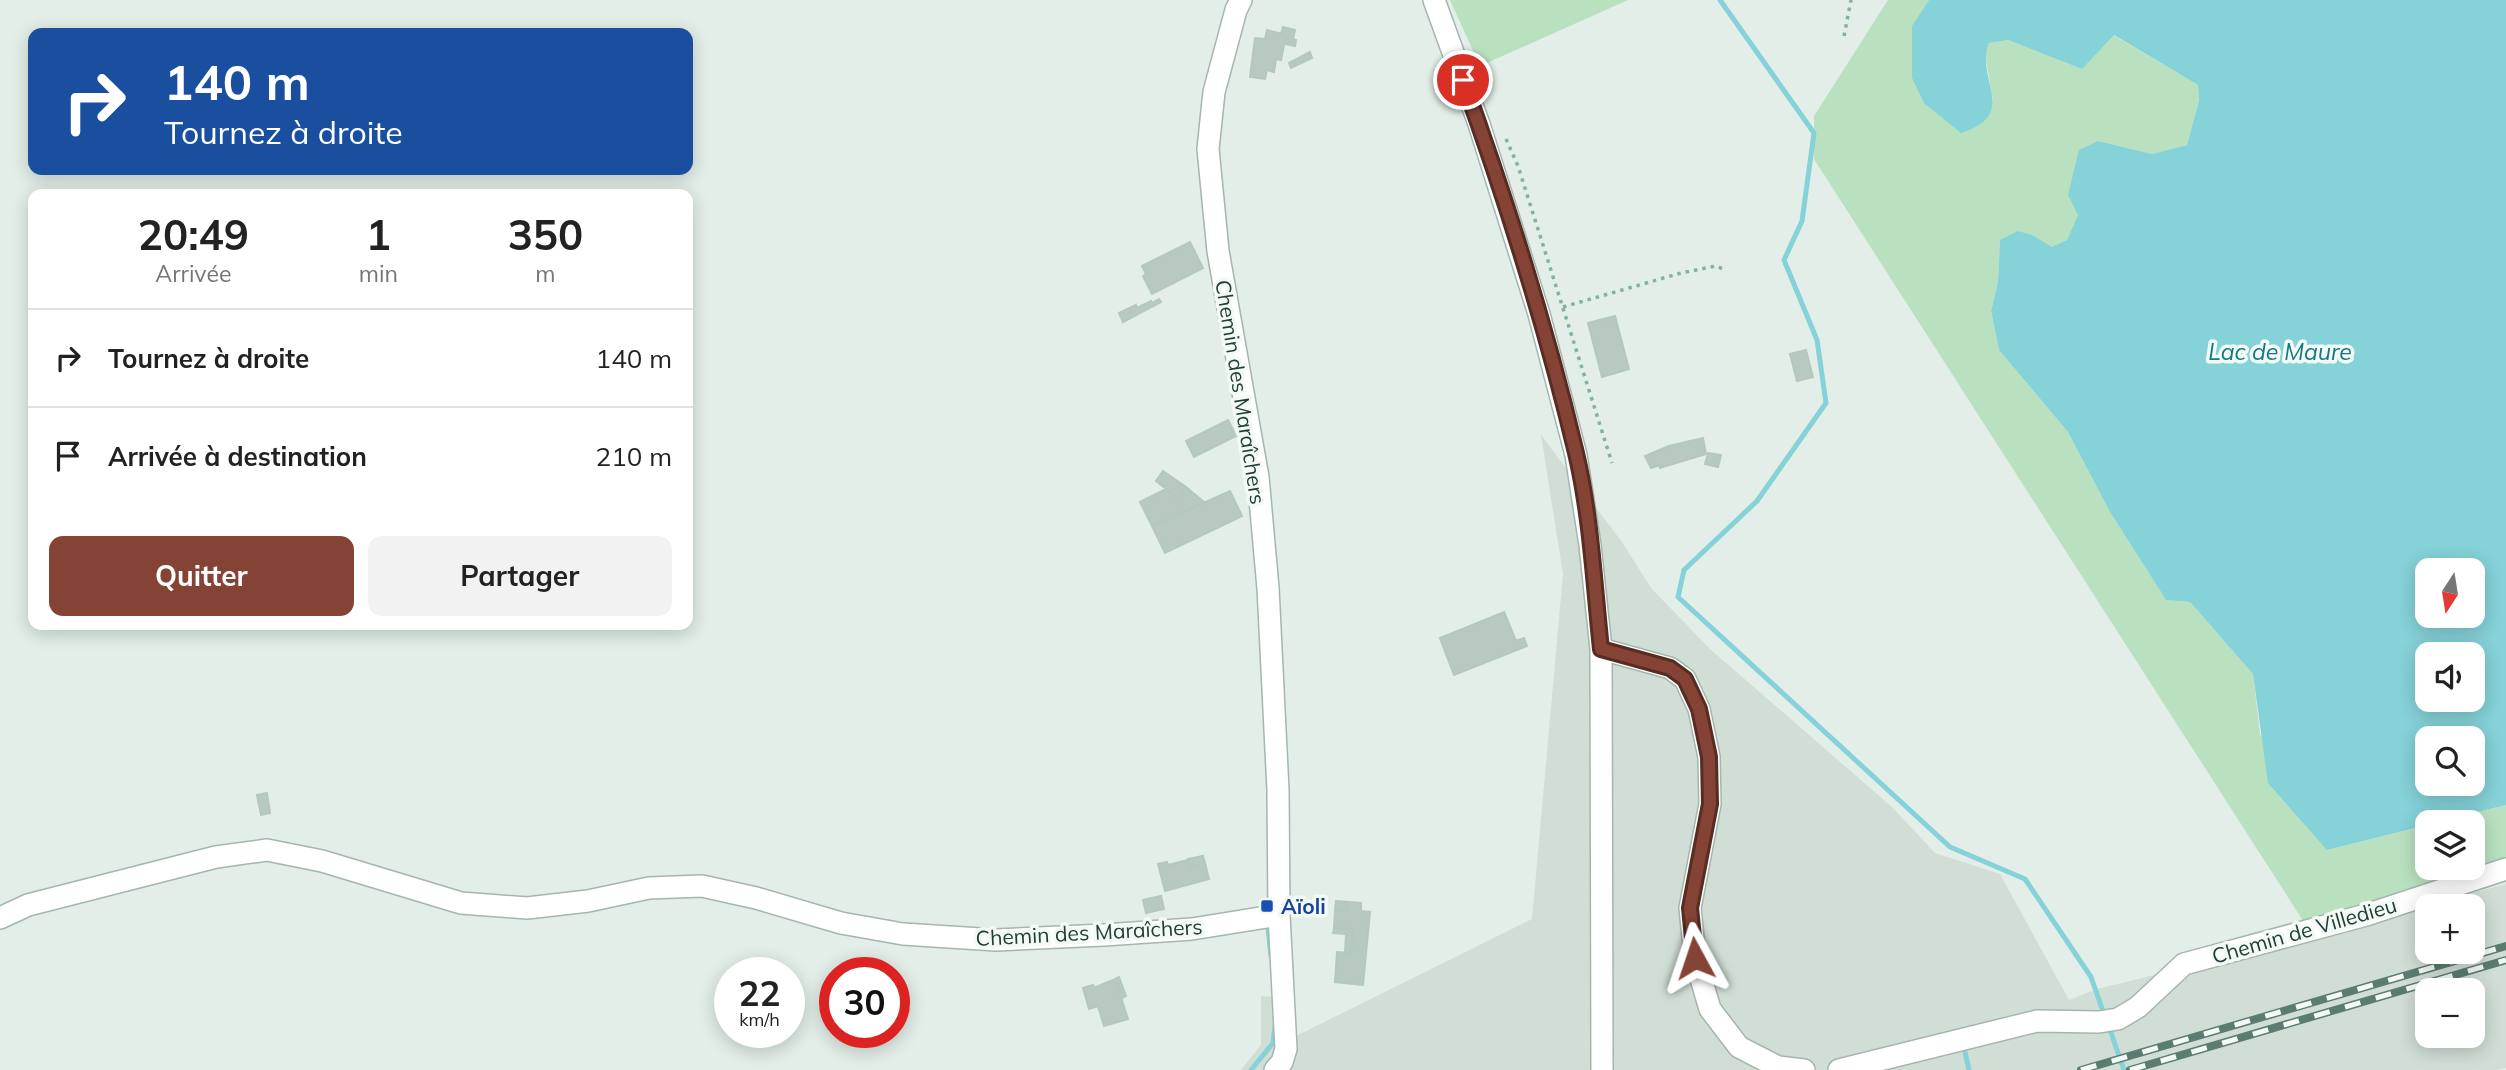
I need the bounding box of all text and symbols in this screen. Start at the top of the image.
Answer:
pin [1433,50,1493,110]
text: 140 m [164,51,310,112]
icon: right [49,56,140,147]
icon: arrive [1444,61,1482,99]
text: Tournez à droite [164,112,403,152]
text: 20:49 [138,208,249,261]
text: 1 [366,208,391,261]
text: 350 [508,208,583,261]
text: Arrivée [155,259,231,288]
text: min [359,259,398,288]
text: m [535,259,556,288]
street label: Chemin des Maraîchers [1210,278,1272,506]
water label: Lac de Maure [2208,337,2352,366]
icon: right [49,339,87,377]
text: Tournez à droite [108,342,309,375]
text: 140 m [596,342,672,375]
icon: arrive [49,437,87,475]
text: Arrivée à destination [108,440,367,473]
text: 210 m [596,440,672,473]
button: Quitter [49,536,354,616]
button: Partager [368,536,672,616]
north arrow [2415,558,2485,628]
map controls [2415,558,2485,1048]
button: sound [2415,642,2485,712]
button: search [2415,726,2485,796]
button: layers [2415,810,2485,880]
street label: Chemin de Villedieu [2209,891,2399,969]
place label: Aïoli [1281,893,1326,919]
button: + [2415,894,2485,964]
marker: Aïoli [1259,898,1275,914]
street label: Chemin des Maraîchers [975,913,1203,951]
position arrow [1658,921,1732,995]
speed limit sign: 30 [819,957,910,1048]
text: 22 [738,971,781,1015]
button: − [2415,978,2485,1048]
text: km/h [739,1008,780,1031]

